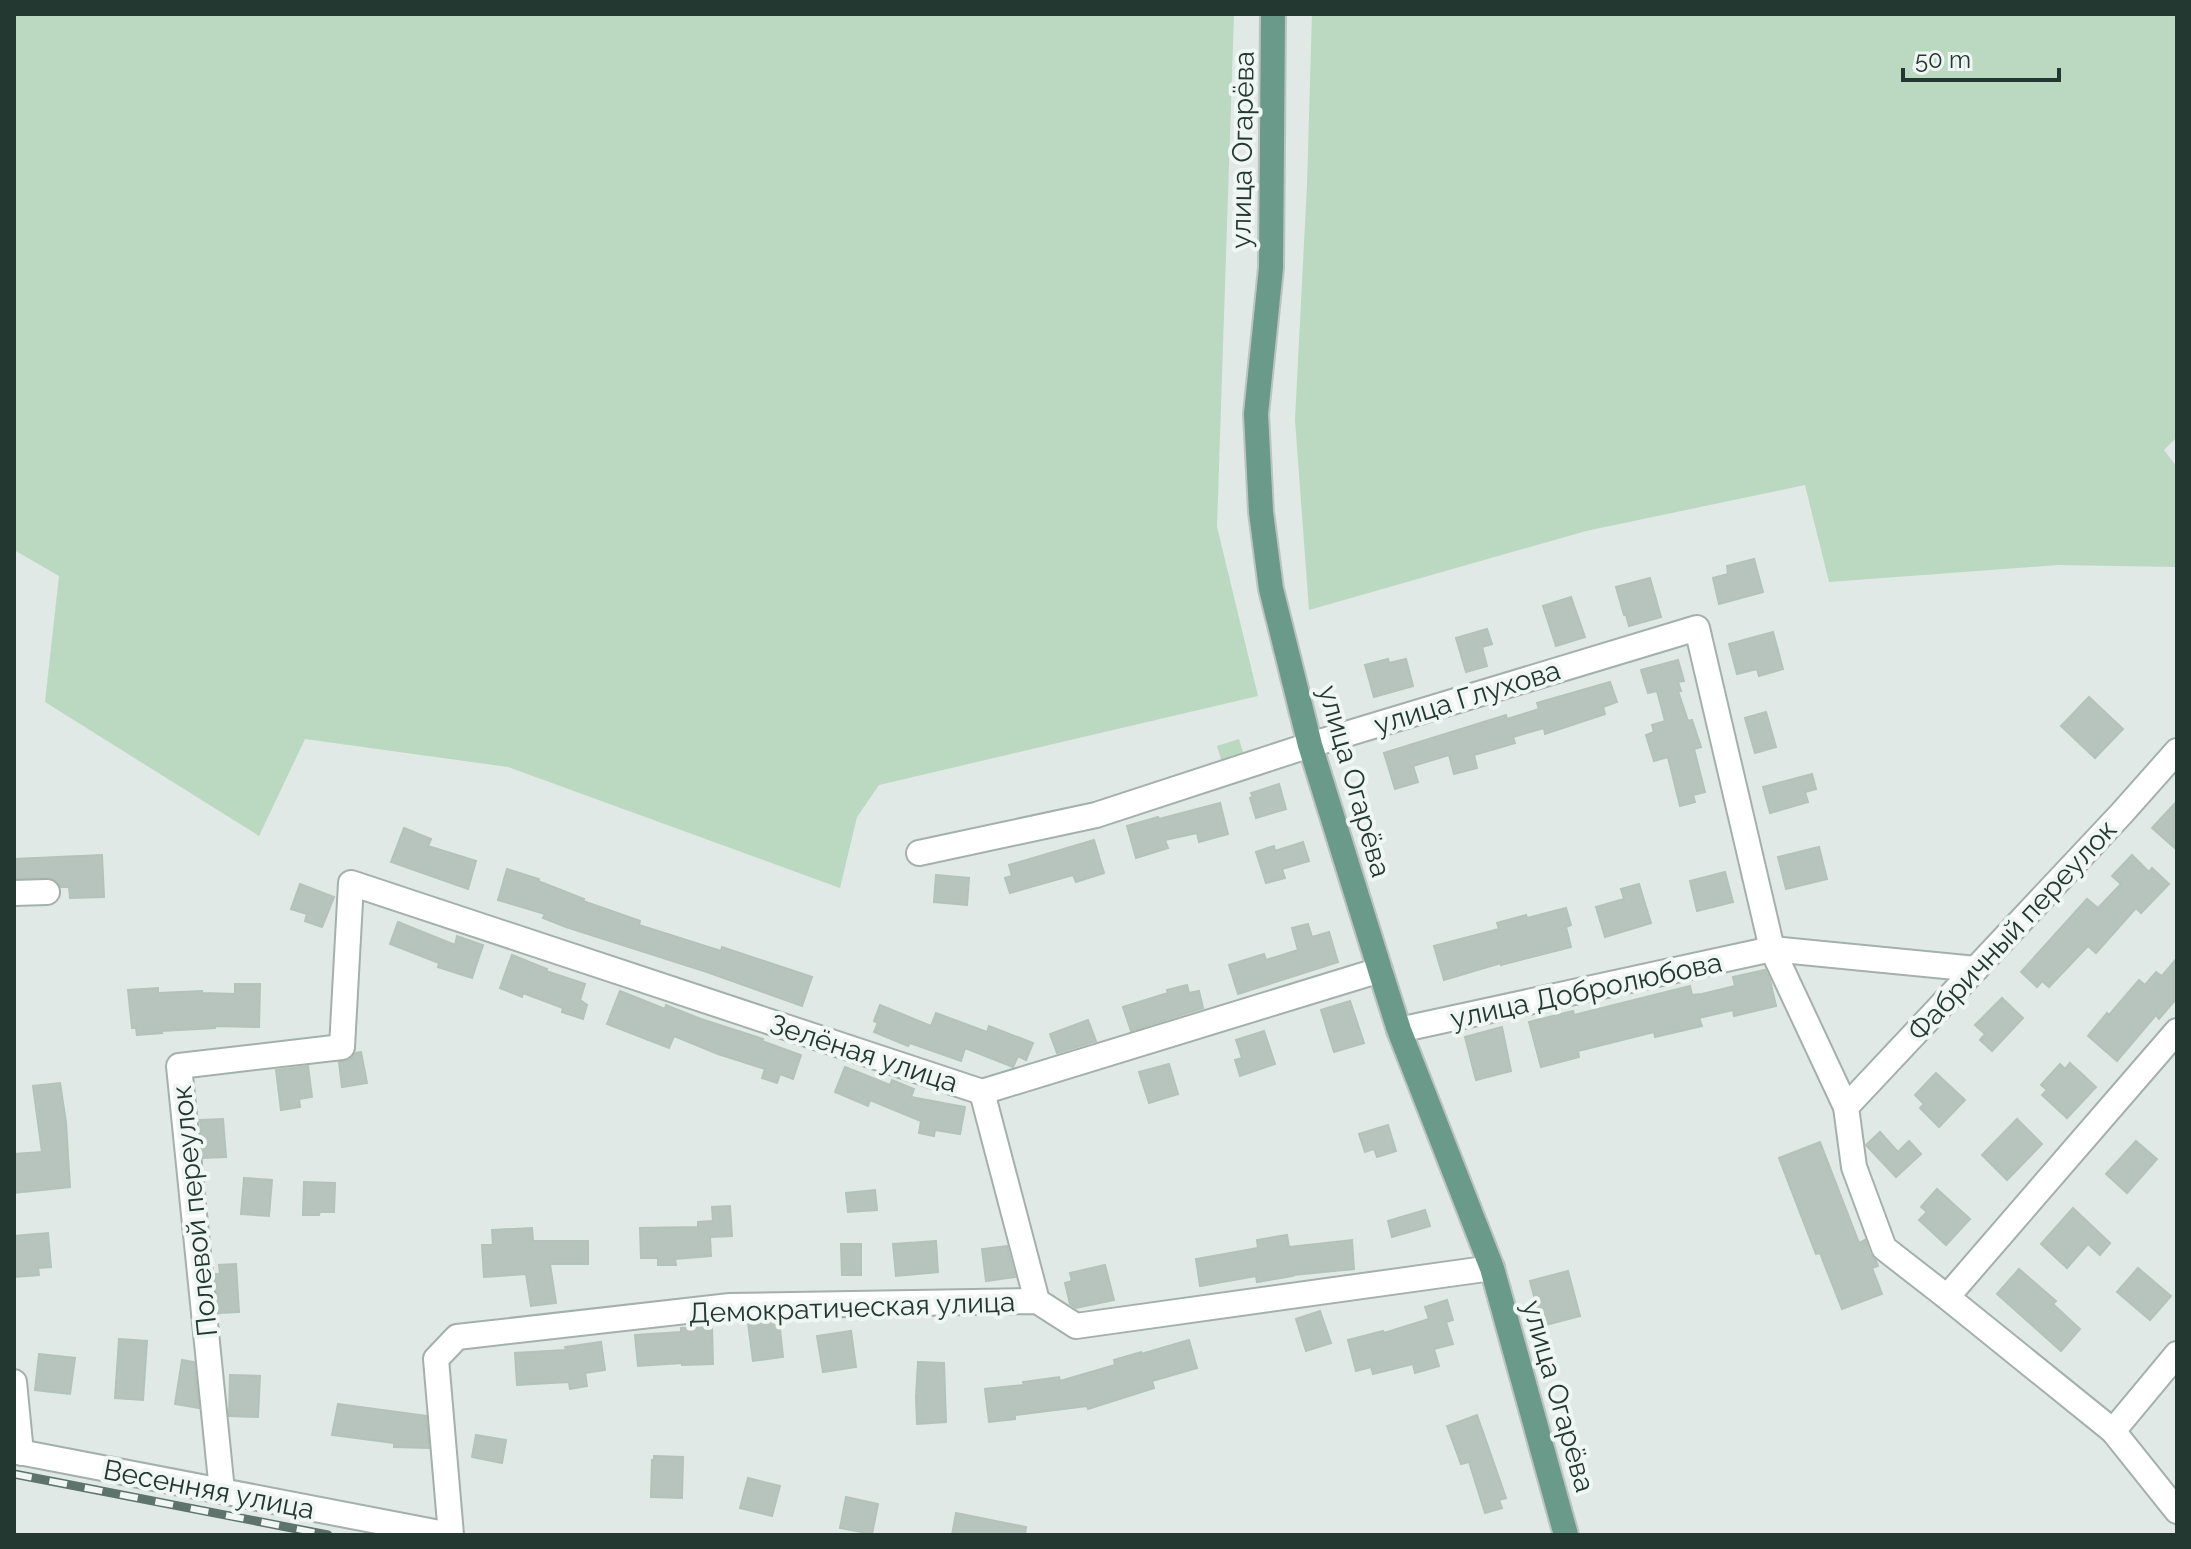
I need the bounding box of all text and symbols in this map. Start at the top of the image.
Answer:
scale bar [1903,32,2059,82]
text: 50 m [1915,45,1971,74]
street label: улица Огарёва [1224,51,1261,249]
street label: улица Глухова [1370,653,1564,741]
street label: улица Огарёва [1311,681,1398,881]
street label: Фабричный переулок [1901,813,2123,1048]
street label: улица Добролюбова [1447,946,1725,1035]
street label: Зелёная улица [766,1008,962,1099]
street label: Полевой переулок [165,1084,224,1338]
street label: Демократическая улица [688,1285,1016,1330]
street label: улица Огарёва [1515,1296,1602,1496]
street label: Весенняя улица [101,1453,317,1526]

